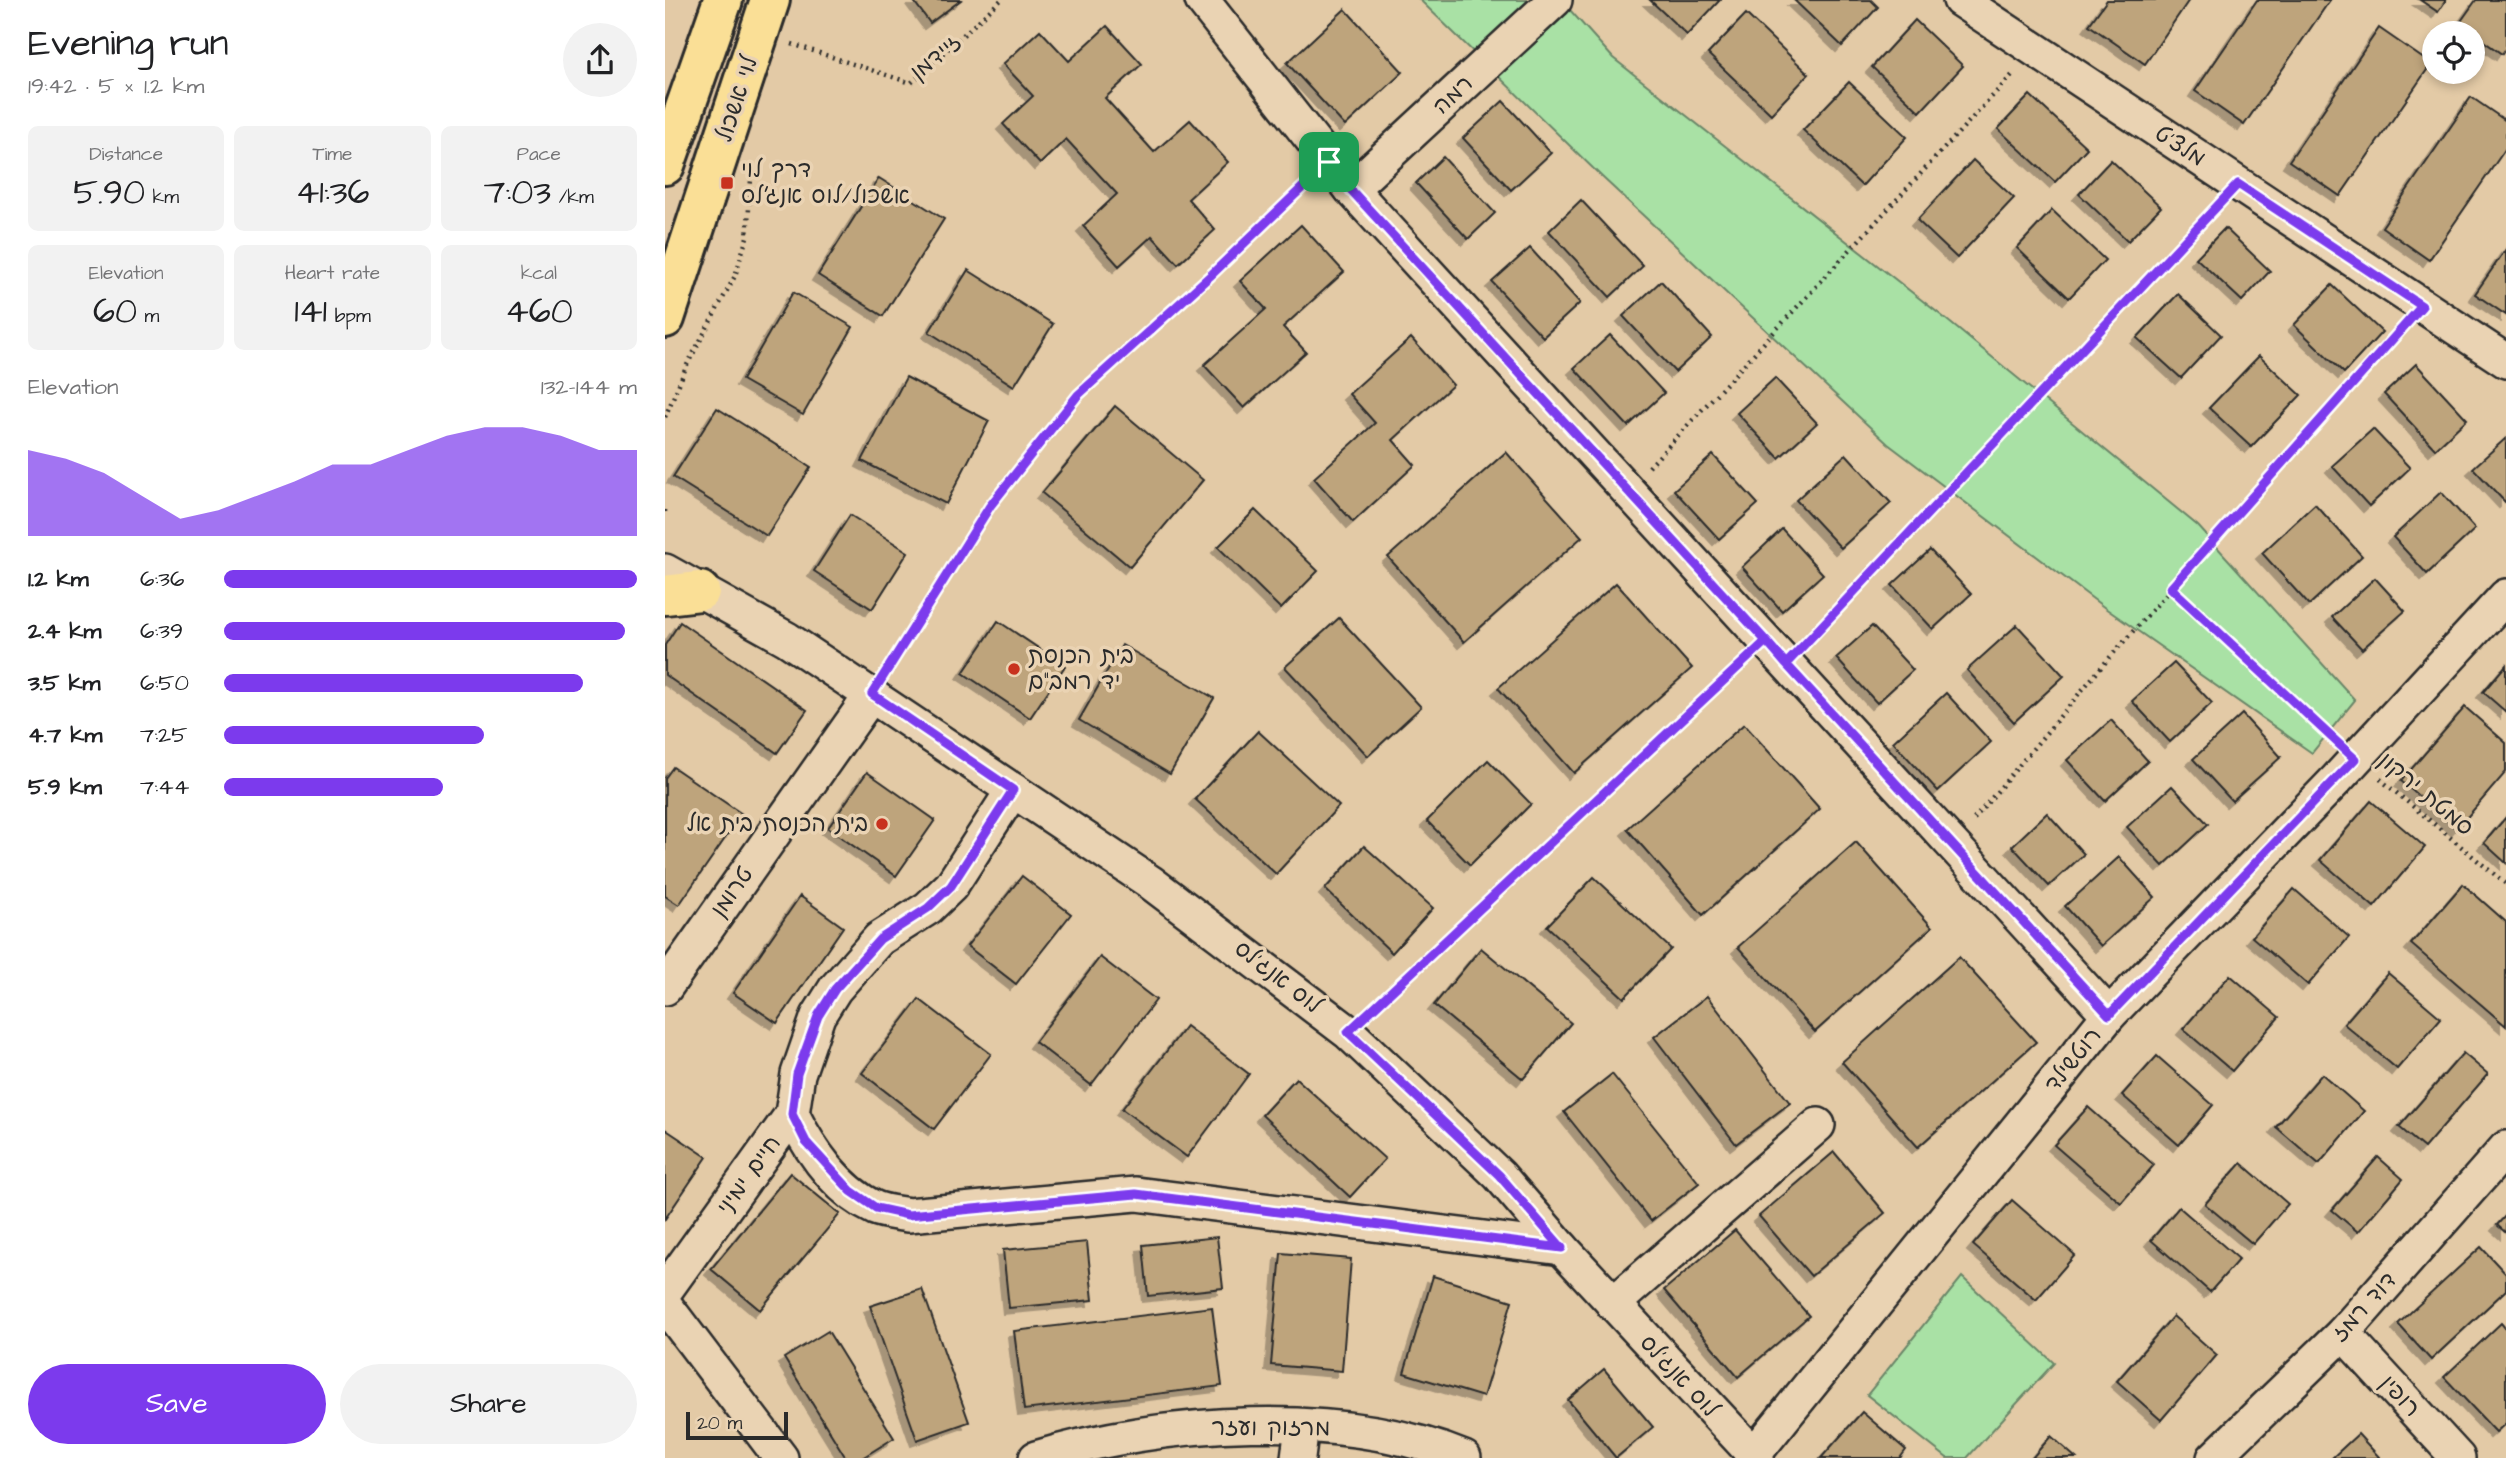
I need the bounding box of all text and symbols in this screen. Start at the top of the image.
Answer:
text: Evening run [28,18,229,70]
map controls [2422,21,2485,84]
button: locate [2422,21,2485,84]
button: share [563,23,637,97]
street label: זיידמן [903,26,969,88]
street label: לוי אשכול [708,51,766,146]
street label: רמה [1426,68,1480,122]
text: 19:42 · 5 × 1.2 km [28,70,204,102]
street label: מלצ'ט [2148,118,2212,174]
pin [1299,132,1359,192]
text: Distance [89,141,163,168]
text: Time [313,141,352,168]
text: Pace [517,141,561,168]
icon: arrive [1310,143,1348,181]
place label: דרך לוי אשכול/לוס אנג׳לס [741,154,910,212]
text: 5.90 [73,168,145,217]
text: 41:36 [296,168,369,217]
text: 7:03 [484,168,551,217]
marker: דרך לוי אשכול/לוס אנג׳לס [719,175,735,191]
text: km [145,184,179,211]
text: /km [551,184,594,211]
text: Elevation [89,260,164,287]
text: Heart rate [285,260,380,287]
text: kcal [521,260,557,287]
text: 60 [93,287,137,336]
text: 141 [294,287,327,336]
text: 460 [505,287,573,336]
text: m [137,303,159,330]
text: bpm [327,303,371,330]
text: Elevation [28,371,119,403]
text: 132–144 m [541,371,637,403]
text: 1.2 km [28,563,89,595]
text: 6:36 [140,563,184,595]
text: 2.4 km [28,615,101,647]
text: 6:39 [140,615,183,647]
place label: בית הכנסת יד רמב"ם [1028,640,1134,698]
marker: בית הכנסת יד רמב"ם [1006,661,1022,677]
text: 3.5 km [28,667,100,699]
text: 6:50 [140,667,189,699]
text: 4.7 km [28,719,102,751]
text: 7:25 [140,719,187,751]
street label: סמטת ירקון [2372,745,2480,843]
text: 5.9 km [28,771,102,803]
text: 7:44 [140,771,189,803]
place label: בית הכנסת בית אל [686,808,868,840]
marker: בית הכנסת בית אל [874,816,890,832]
street label: טרומן [703,860,761,924]
street label: לוס אנג'לס [1228,933,1329,1022]
street label: רוטשילד [2037,1021,2109,1099]
street label: חיים ימיני [709,1129,789,1221]
street label: דוד רמז [2324,1265,2404,1349]
street label: לוס אנג'לס [1632,1328,1726,1425]
button: Save [28,1364,326,1444]
button: Share [340,1364,637,1444]
street label: רופין [2372,1368,2428,1424]
scale bar [686,1409,787,1441]
text: 20 m [697,1410,742,1437]
street label: מרזוק ועזר [1211,1412,1331,1444]

